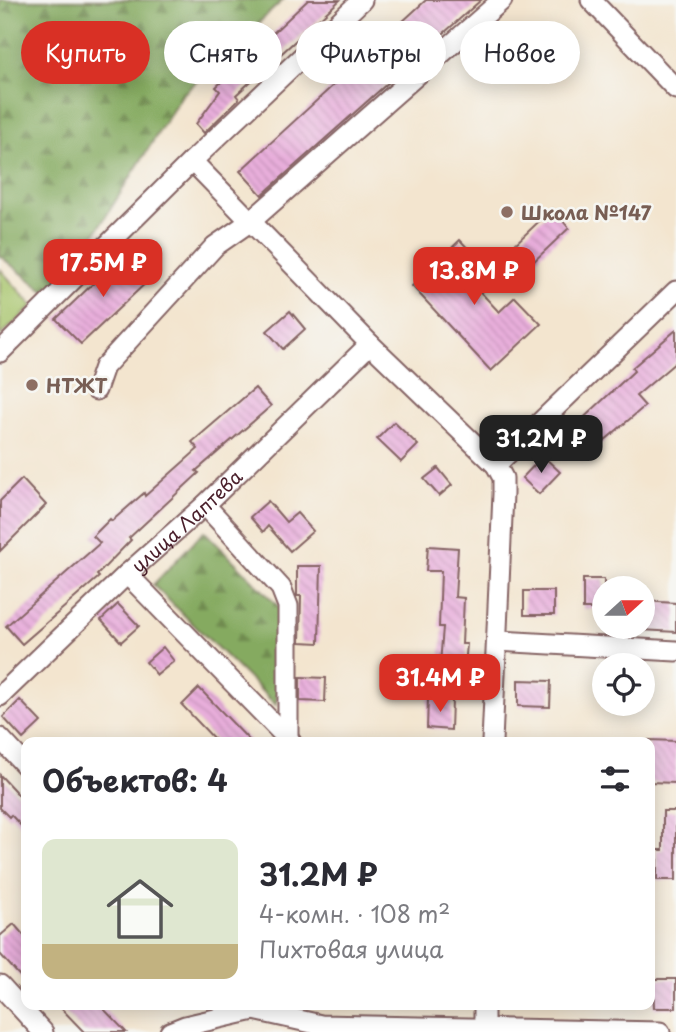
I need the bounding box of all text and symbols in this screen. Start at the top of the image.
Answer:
chip: Купить [21,21,150,84]
chip: Снять [164,21,282,84]
chip: Фильтры [296,21,446,84]
chip: Новое [460,21,580,84]
place label: Школа №147 [521,198,652,226]
marker: Школа №147 [499,204,515,220]
pin: 17.5M ₽ [38,240,168,299]
text: 17.5M ₽ [59,244,147,279]
pin: 13.8M ₽ [409,247,539,307]
text: 13.8M ₽ [429,252,519,287]
place label: НТЖТ [46,371,108,399]
marker: НТЖТ [24,377,40,393]
pin: 31.2M ₽ [476,416,606,475]
text: 31.2M ₽ [496,420,586,455]
street label: улица Лаптева [125,462,248,578]
north arrow [592,576,654,639]
map controls [592,576,655,716]
button: locate [592,653,655,716]
pin: 31.4M ₽ [375,654,505,714]
text: 31.4M ₽ [395,659,485,694]
text: Объектов: 4 [42,757,228,802]
icon: filters [596,760,634,798]
text: 31.2M ₽ [259,851,378,896]
icon: home [98,867,182,951]
text: 4-комн. · 108 m² [259,896,450,931]
text: Пихтовая улица [259,931,444,966]

